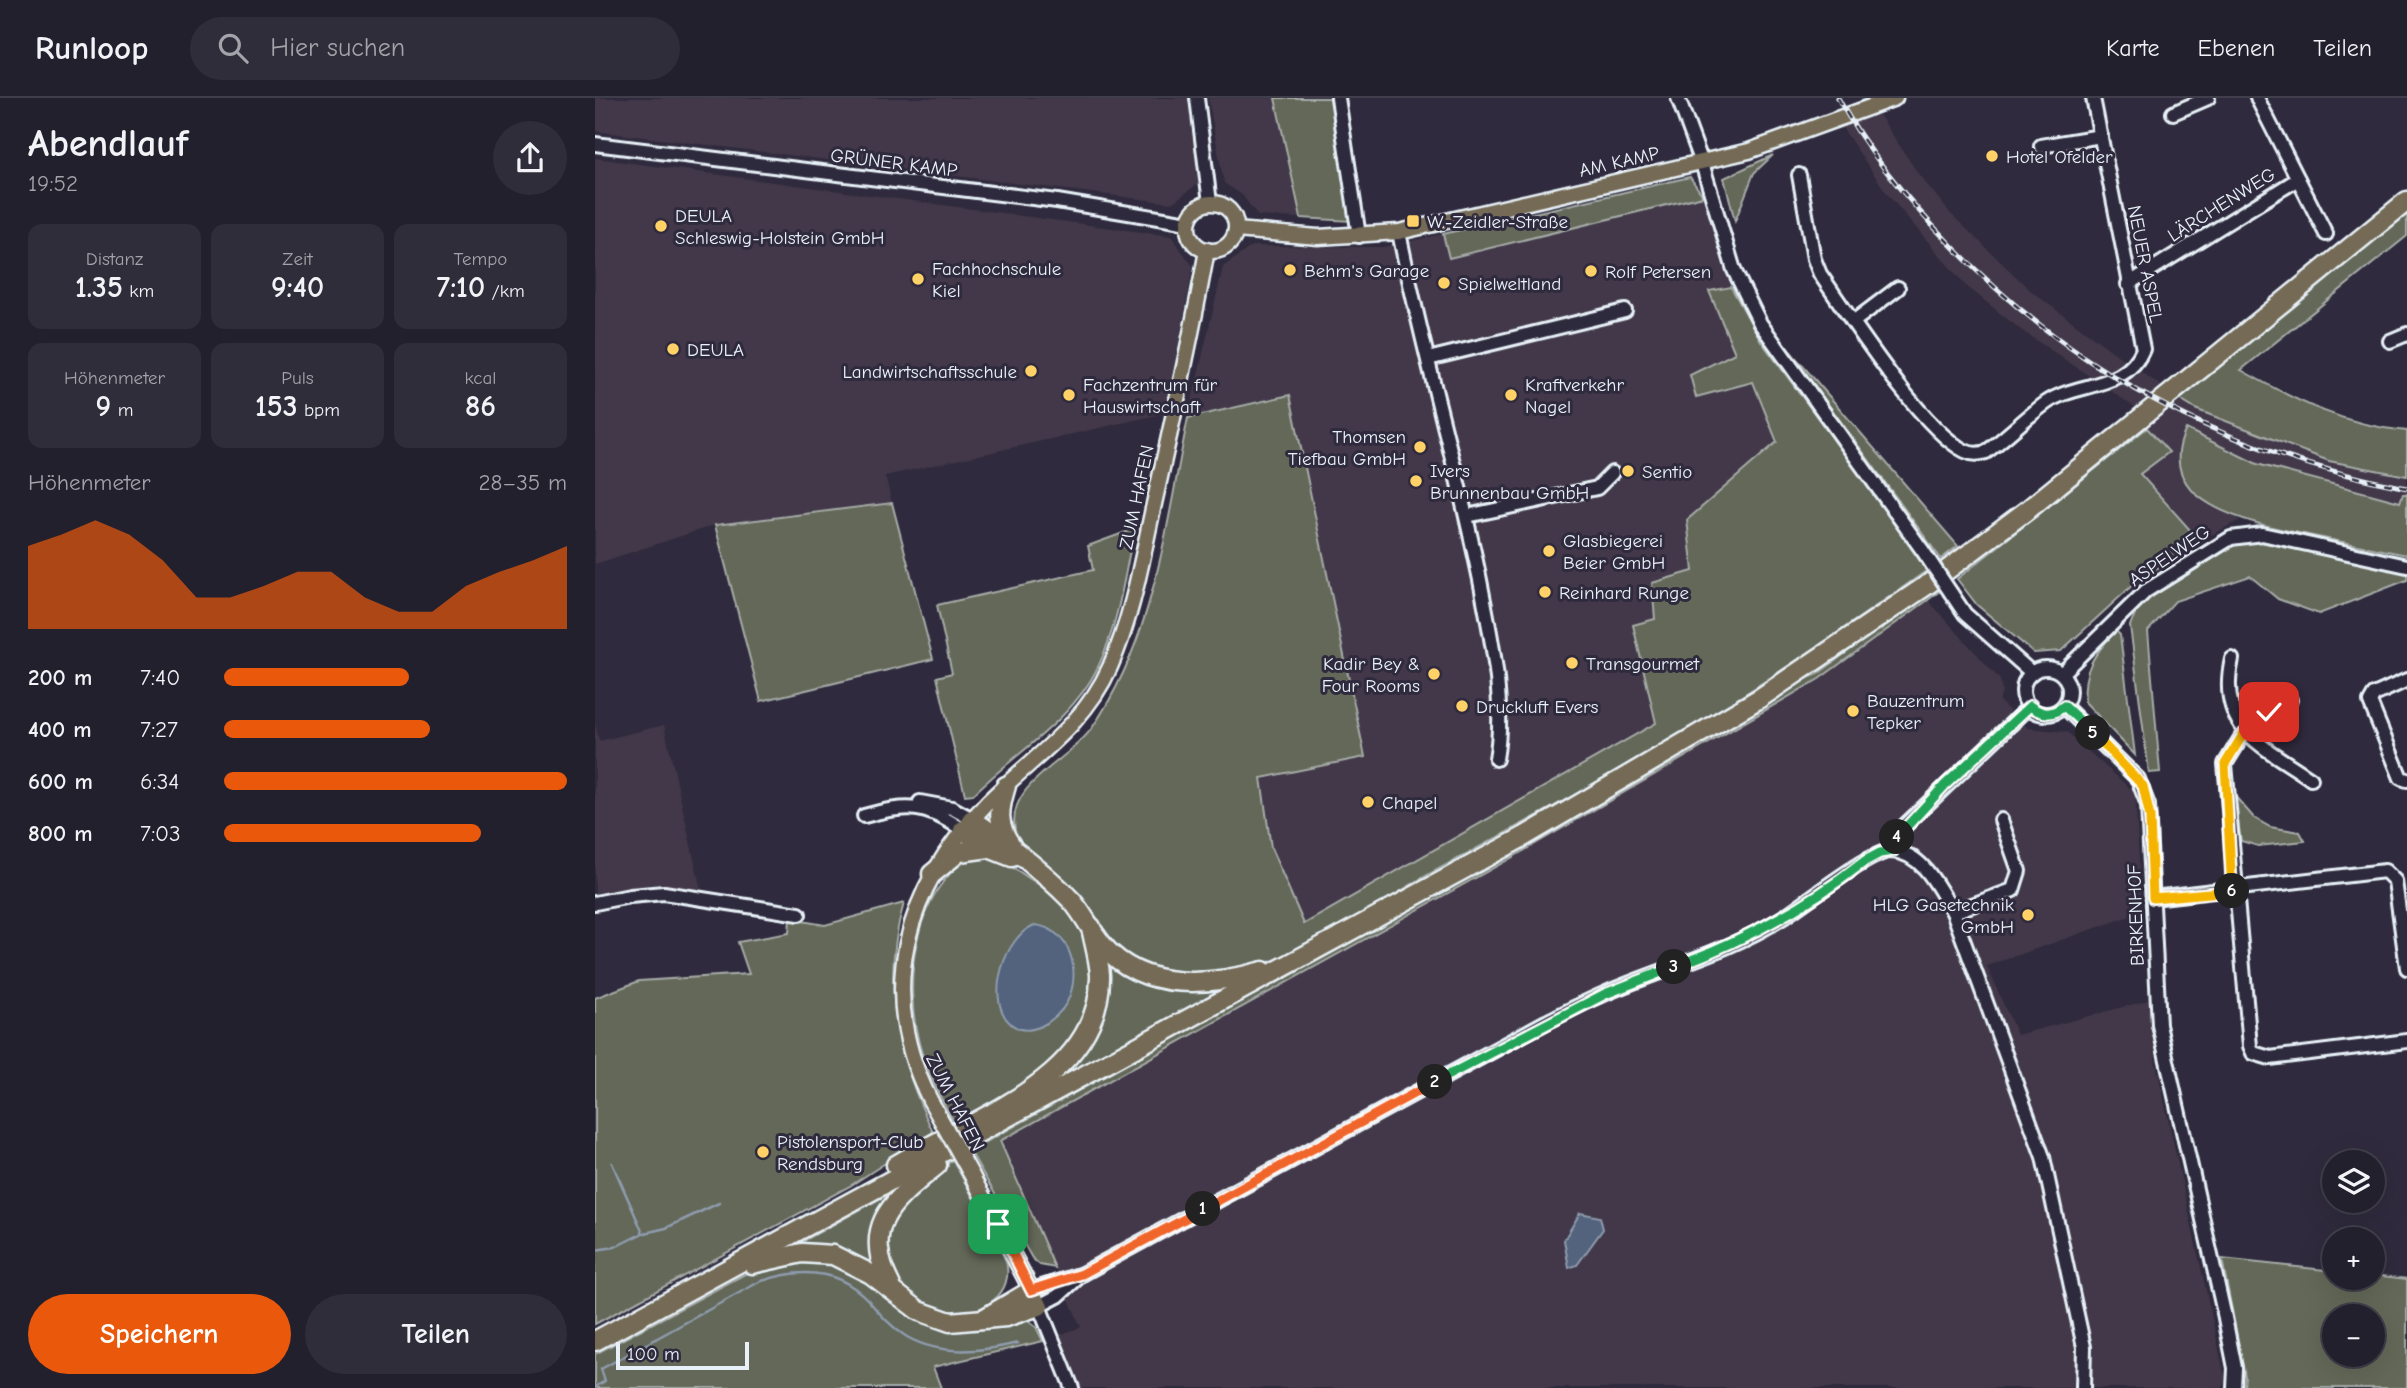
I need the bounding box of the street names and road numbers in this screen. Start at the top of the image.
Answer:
street label: AM KAMP [1577,142,1662,182]
street label: GRÜNER KAMP [829,144,959,182]
street label: LÄRCHENWEG [2164,163,2279,247]
street label: NEUER ASPEL [2123,204,2167,325]
street label: ZUM HAFEN [1115,443,1159,551]
street label: ASPELWEG [2125,521,2214,591]
street label: BIRKENHOF [2123,864,2149,966]
street label: ZUM HAFEN [921,1050,989,1155]

